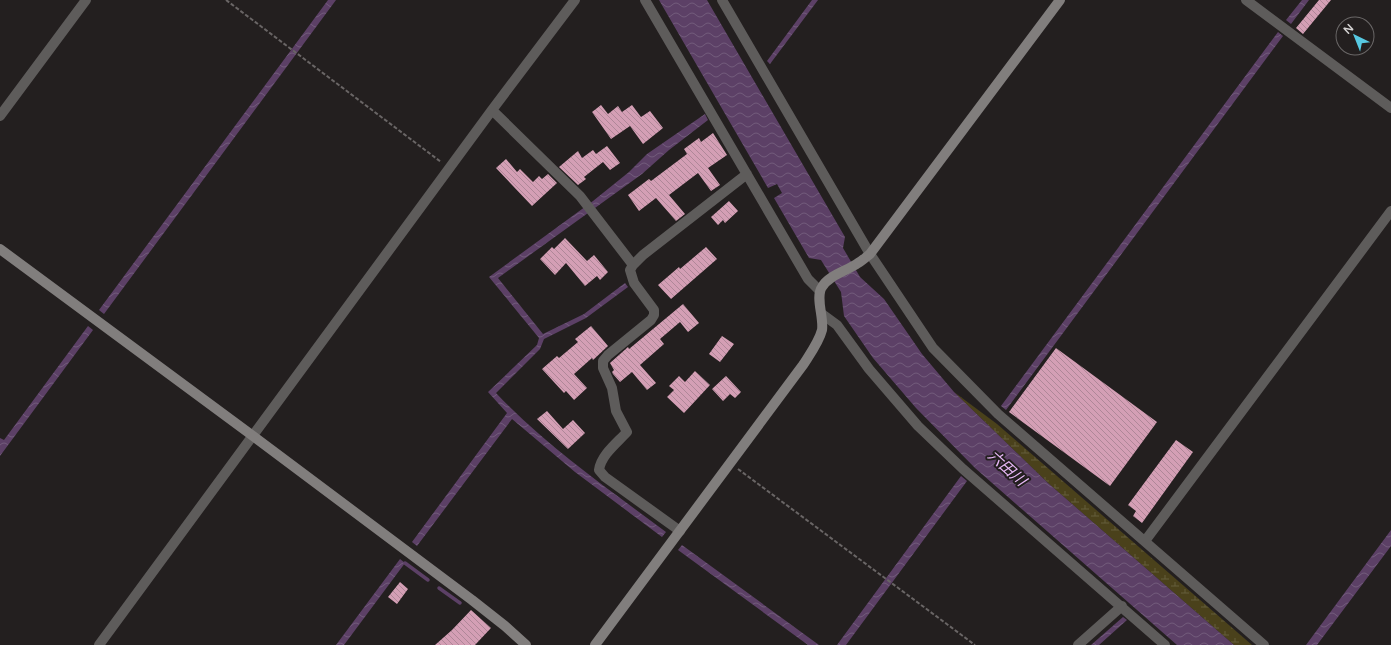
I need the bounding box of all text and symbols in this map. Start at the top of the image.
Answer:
north arrow [1335,16,1375,56]
text: N [1341,21,1356,37]
water label: 六田川 [984,446,1031,491]

